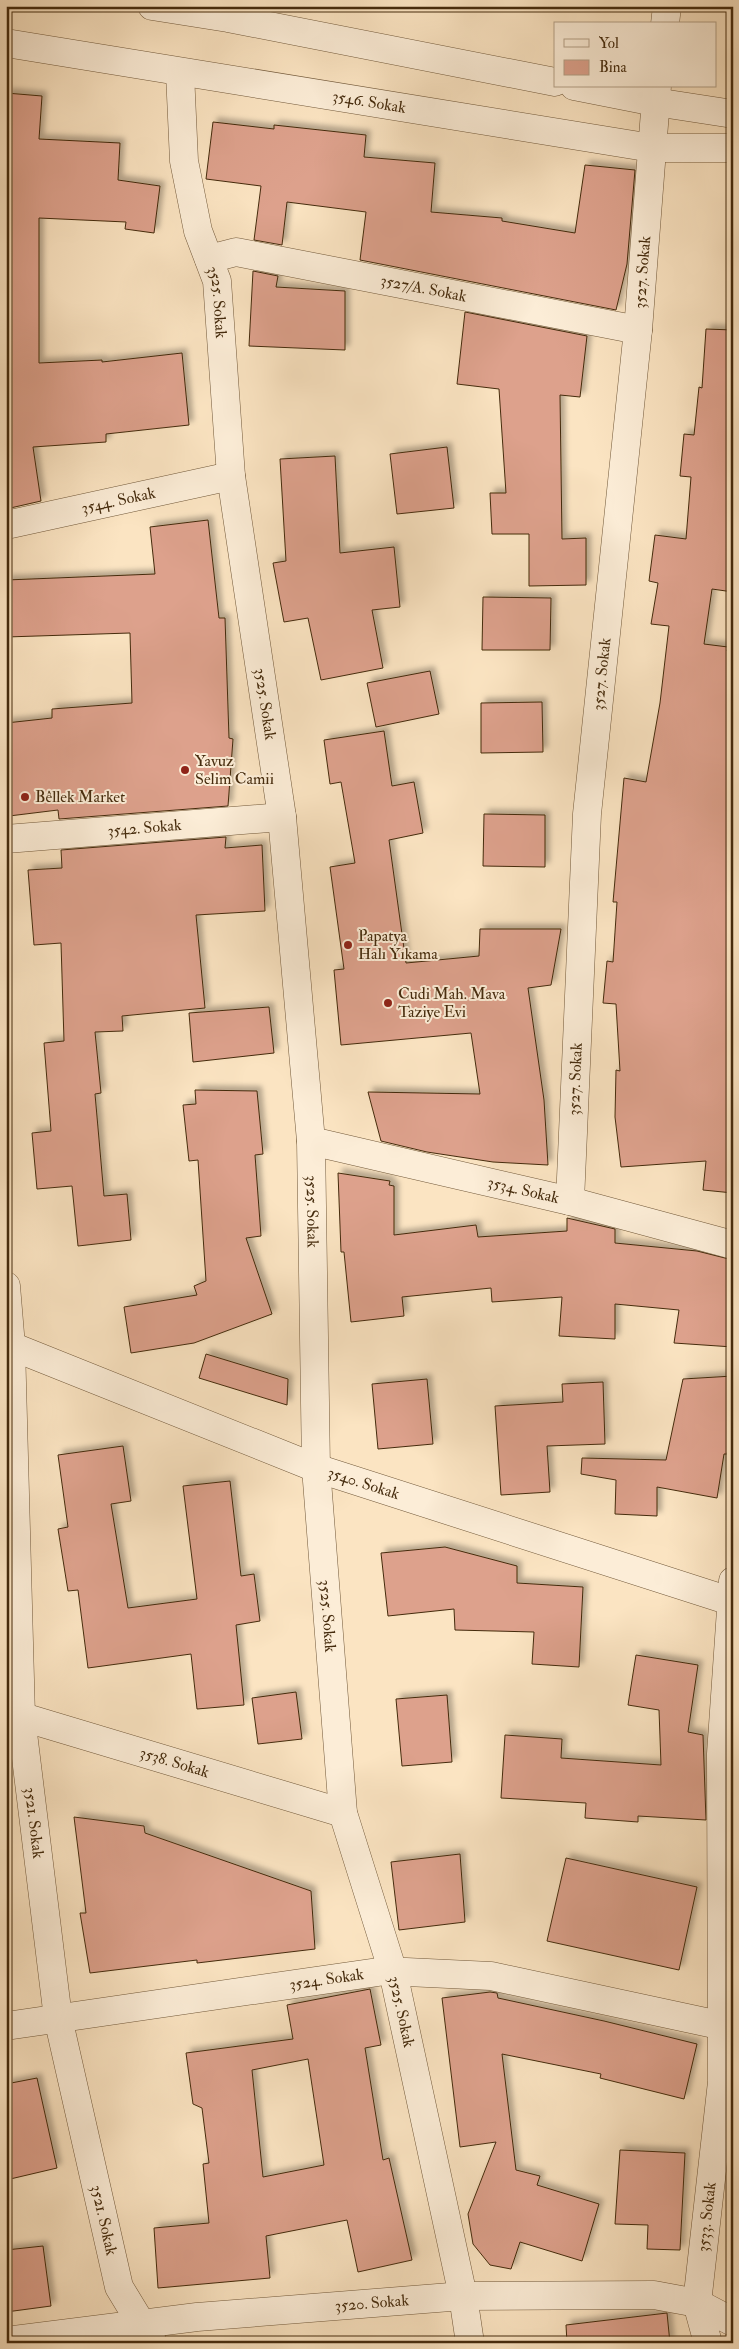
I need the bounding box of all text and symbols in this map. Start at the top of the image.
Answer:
legend [554,22,716,88]
text: Yol [599,34,619,53]
text: Bina [599,58,627,77]
street label: 3546. Sokak [331,86,408,118]
street label: 3527. Sokak [630,235,655,309]
street label: 3525. Sokak [202,263,231,339]
street label: 3527/A. Sokak [379,270,469,307]
street label: 3544. Sokak [80,483,158,518]
street label: 3527. Sokak [588,636,616,711]
street label: 3525. Sokak [250,667,280,742]
place label: Yavuz Selim Camii [195,751,274,789]
marker: Yavuz Selim Camii [179,764,191,776]
place label: Bêllek Market [35,787,125,807]
marker: Bêllek Market [19,791,31,803]
street label: 3542. Sokak [107,815,183,841]
place label: Papatya Halı Yıkama [358,926,438,964]
marker: Papatya Halı Yıkama [342,939,354,951]
place label: Cudi Mah. Mava Taziye Evi [398,984,506,1022]
marker: Cudi Mah. Mava Taziye Evi [382,997,394,1009]
street label: 3527. Sokak [564,1042,587,1116]
street label: 3534. Sokak [486,1172,562,1208]
street label: 3525. Sokak [302,1175,323,1248]
street label: 3540. Sokak [325,1462,402,1504]
street label: 3525. Sokak [315,1579,340,1653]
street label: 3538. Sokak [137,1743,212,1782]
street label: 3521. Sokak [20,1786,48,1860]
street label: 3524. Sokak [288,1964,366,1995]
street label: 3525. Sokak [384,1974,419,2050]
street label: 3533. Sokak [693,2181,721,2253]
street label: 3521. Sokak [86,2183,122,2258]
street label: 3520. Sokak [334,2290,410,2316]

